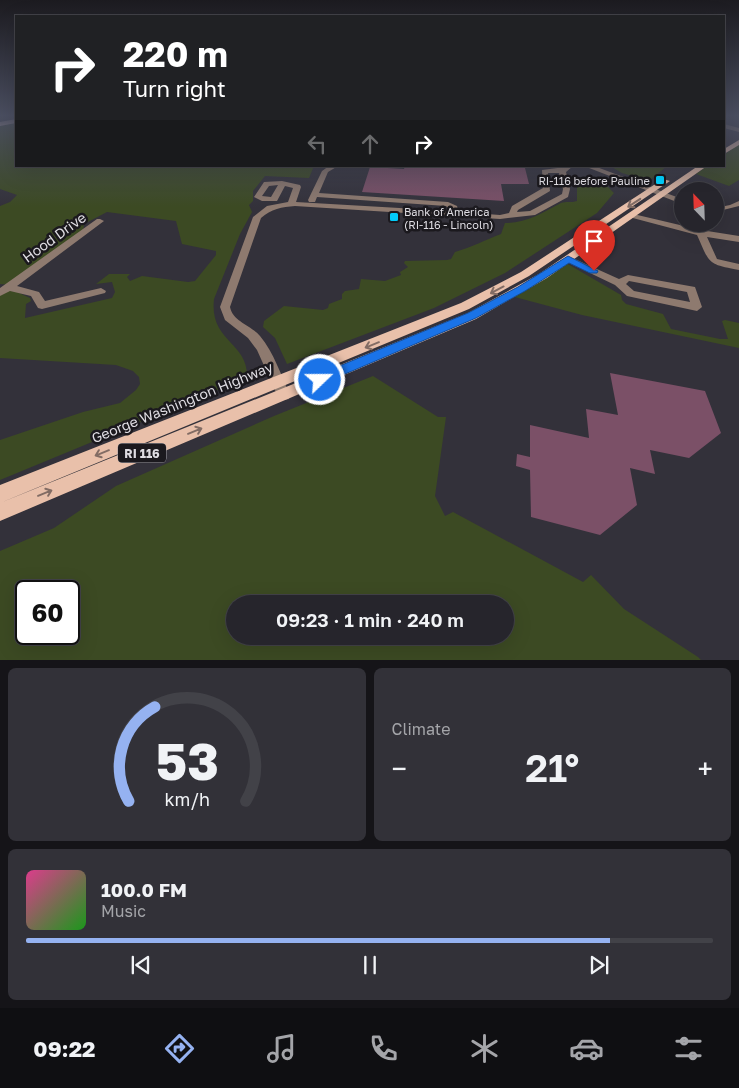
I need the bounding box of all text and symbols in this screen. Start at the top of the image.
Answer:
text: 220 m [123,33,228,75]
icon: right [40,35,105,100]
text: Turn right [123,75,226,102]
icon: left [303,130,331,158]
icon: ahead [356,130,384,158]
icon: right [409,130,437,158]
place label: RI-116 before Pauline [538,174,650,187]
marker: RI-116 before Pauline [654,174,666,186]
north arrow [674,182,724,232]
map controls [674,182,724,232]
one-way arrow [627,198,641,208]
place label: Bank of America (RI-116 - Lincoln) [404,205,493,231]
street label: Hood Drive [19,208,89,266]
marker: Bank of America (RI-116 - Lincoln) [388,211,400,223]
pin [573,220,615,271]
icon: arrive [580,227,608,255]
one-way arrow [489,285,504,295]
one-way arrow [365,340,380,350]
position arrow [293,353,345,405]
street label: George Washington Highway [89,358,275,446]
one-way arrow [187,426,202,436]
road number: RI 116 [118,443,166,462]
one-way arrow [95,449,111,458]
one-way arrow [37,488,52,498]
speed limit sign: 60 [15,580,80,645]
text: 09:23 · 1 min · 240 m [276,608,464,631]
text: Climate [392,719,451,739]
text: 53 [155,729,218,791]
text: 21° [525,745,579,790]
text: − [392,752,407,785]
text: + [698,752,713,785]
text: km/h [164,788,209,810]
text: 100.0 FM [101,878,187,901]
text: Music [101,901,146,921]
icon: previous [127,951,155,979]
icon: pause [356,951,384,979]
icon: next [585,951,613,979]
icon: directions [162,1031,197,1066]
icon: music [264,1031,299,1066]
icon: phone [366,1031,401,1066]
icon: climate [467,1031,502,1066]
icon: car [569,1031,604,1066]
icon: filters [671,1031,706,1066]
text: 09:22 [33,1035,96,1062]

